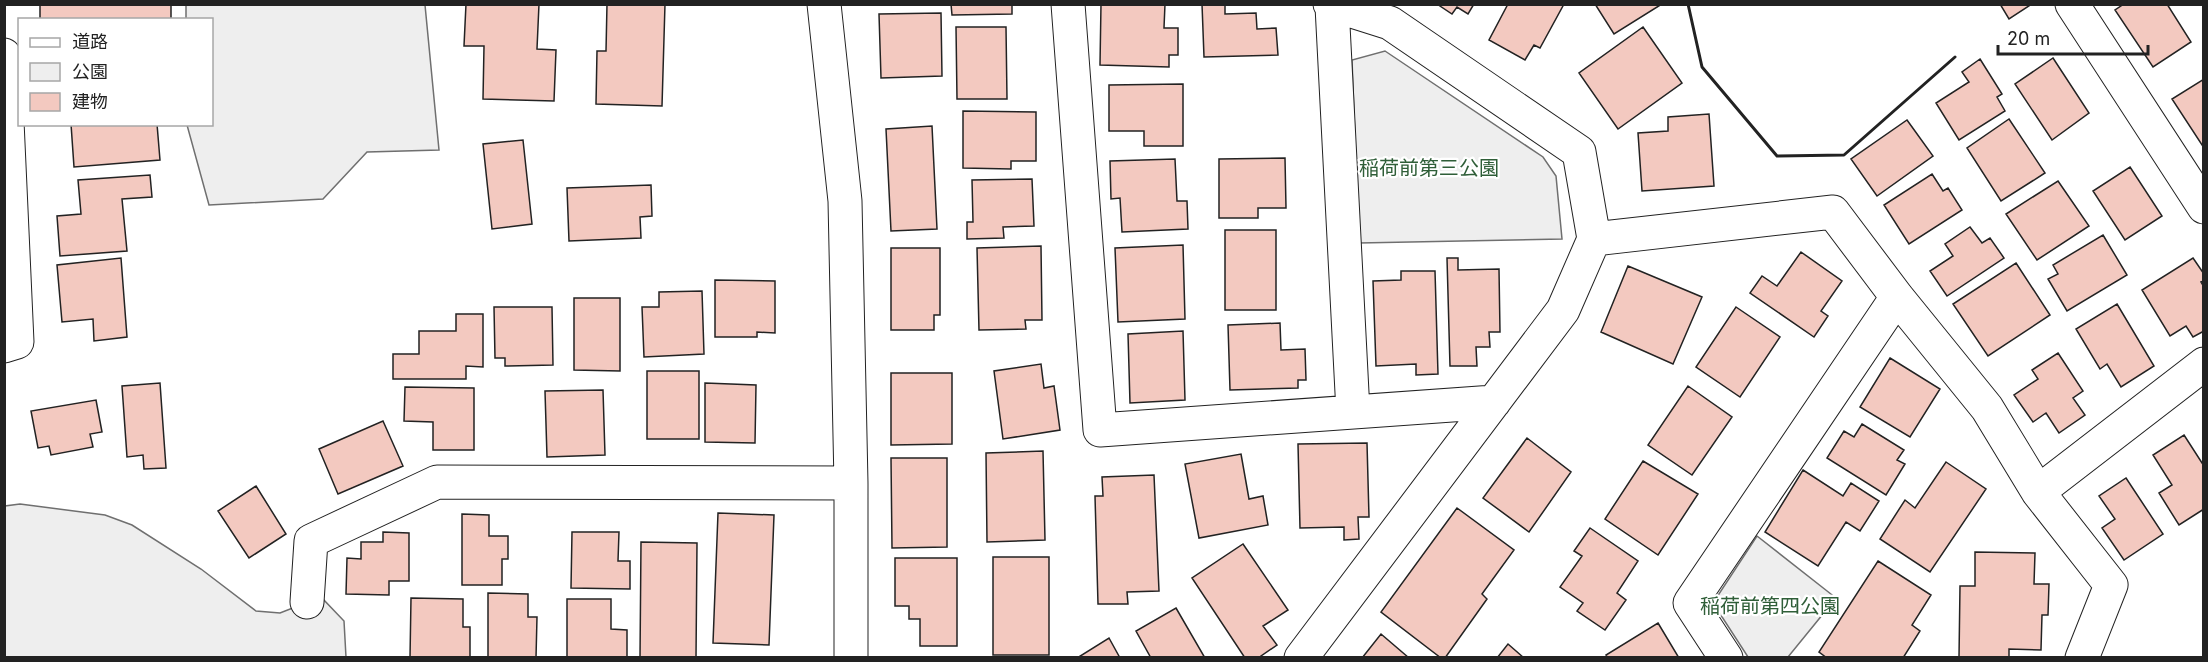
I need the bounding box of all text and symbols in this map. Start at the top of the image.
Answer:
legend [18,18,213,126]
scale bar [1998,18,2148,56]
text: 20 m [2007,28,2050,49]
text: 道路 [72,31,108,52]
text: 公園 [72,61,108,82]
text: 建物 [72,91,108,112]
park label: 稲荷前第三公園 [1359,156,1499,180]
park label: 稲荷前第四公園 [1700,594,1840,618]

